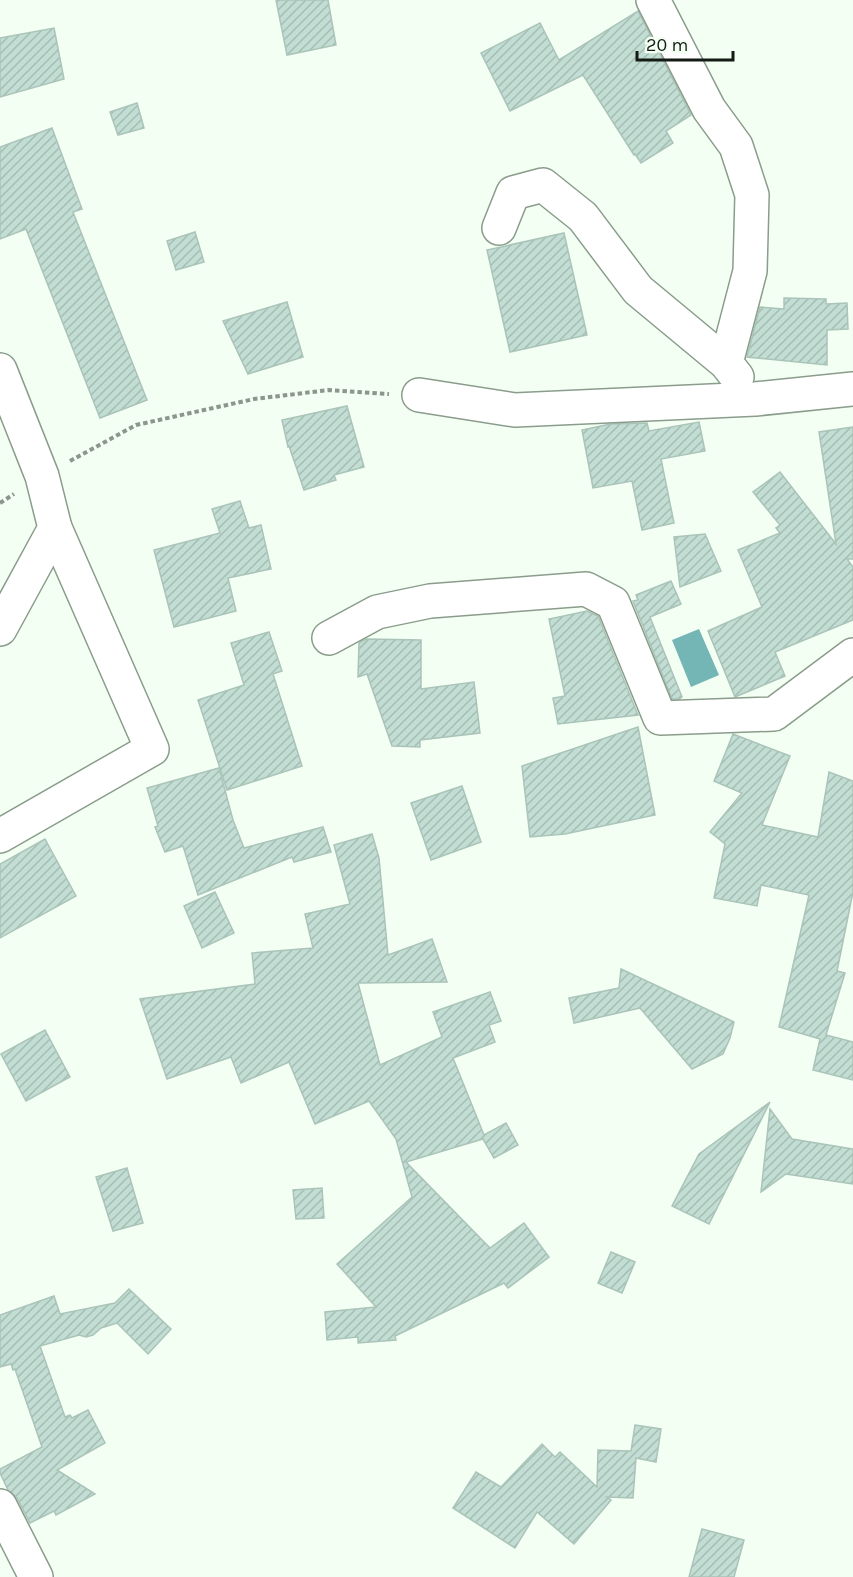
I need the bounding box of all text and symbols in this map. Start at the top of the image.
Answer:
scale bar [637,24,733,62]
text: 20 m [646,34,688,56]

